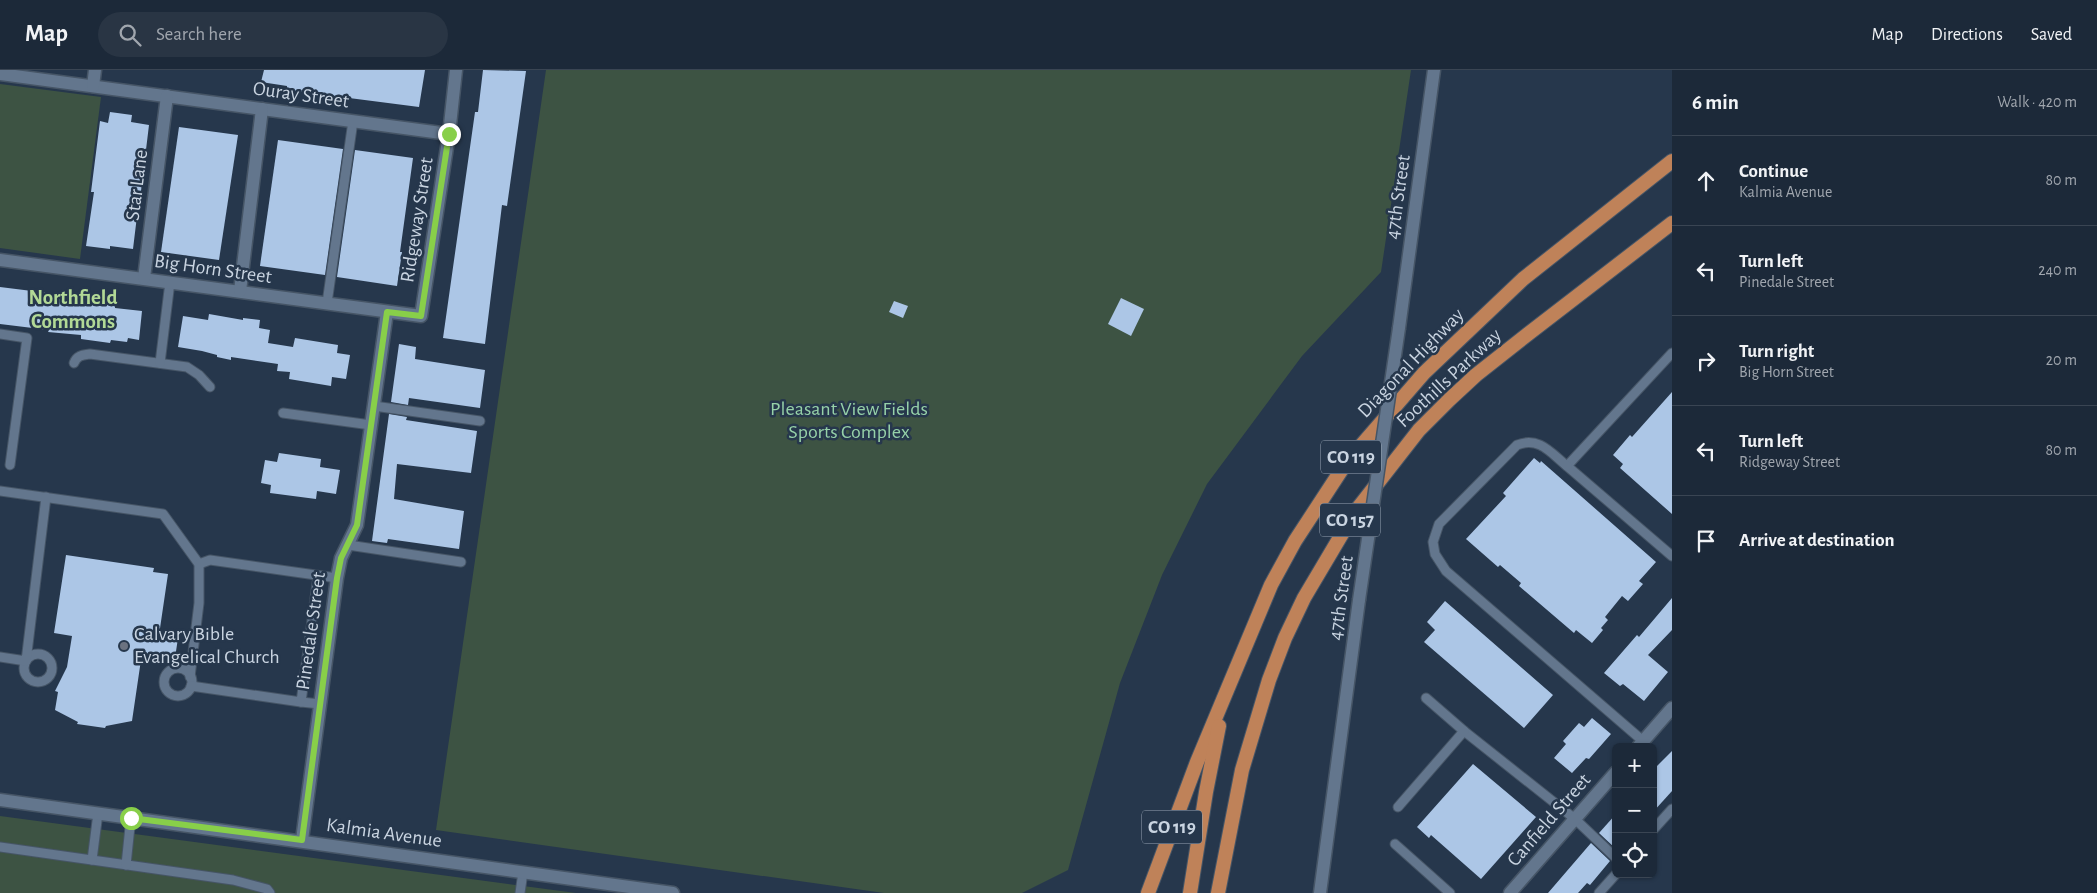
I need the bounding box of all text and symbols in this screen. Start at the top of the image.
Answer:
search box [98,12,448,57]
icon: search [116,21,144,49]
text: Map [25,22,68,46]
text: Search here [156,25,242,44]
text: Map [1872,26,1903,44]
text: Directions [1931,26,2003,44]
text: Saved [2031,26,2072,44]
street label: Ouray Street [252,78,351,112]
text: 6 min [1692,92,1739,113]
text: Walk · 420 m [1997,94,2077,110]
route end [438,123,461,146]
street label: Star Lane [123,148,151,222]
street label: 47th Street [1382,153,1414,241]
street label: Ridgeway Street [397,155,437,284]
text: Continue [1739,162,1808,181]
icon: ahead [1692,167,1720,195]
text: 80 m [2046,172,2077,188]
text: Kalmia Avenue [1739,184,1832,200]
street label: Big Horn Street [153,251,274,287]
text: Turn left [1739,252,1803,271]
icon: left [1692,257,1720,285]
text: 240 m [2038,262,2077,278]
text: Pinedale Street [1739,274,1834,290]
district label: Northfield Commons [29,287,117,332]
street label: Diagonal Highway [1354,304,1468,421]
street label: Foothills Parkway [1393,324,1506,431]
text: Turn right [1739,342,1814,361]
icon: right [1692,347,1720,375]
text: 20 m [2046,352,2077,368]
text: Big Horn Street [1739,364,1834,380]
park label: Pleasant View Fields Sports Complex [770,399,928,442]
text: Turn left [1739,432,1803,451]
icon: left [1692,437,1720,465]
road number: CO 119 [1321,441,1381,474]
text: 80 m [2046,442,2077,458]
text: Ridgeway Street [1739,454,1840,470]
road number: CO 157 [1320,504,1380,536]
icon: arrive [1692,527,1720,555]
text: Arrive at destination [1739,531,1895,550]
street label: 47th Street [1325,554,1357,642]
street label: Pinedale Street [293,570,329,691]
place label: Calvary Bible Evangelical Church [134,624,280,667]
marker: Calvary Bible Evangelical Church [118,640,130,652]
map controls [1612,743,1657,878]
button: + [1612,743,1657,788]
street label: Canfield Street [1504,769,1595,870]
button: − [1612,788,1657,833]
route start [120,807,143,830]
road number: CO 119 [1142,810,1202,844]
street label: Kalmia Avenue [325,815,443,851]
button: locate [1612,833,1657,878]

